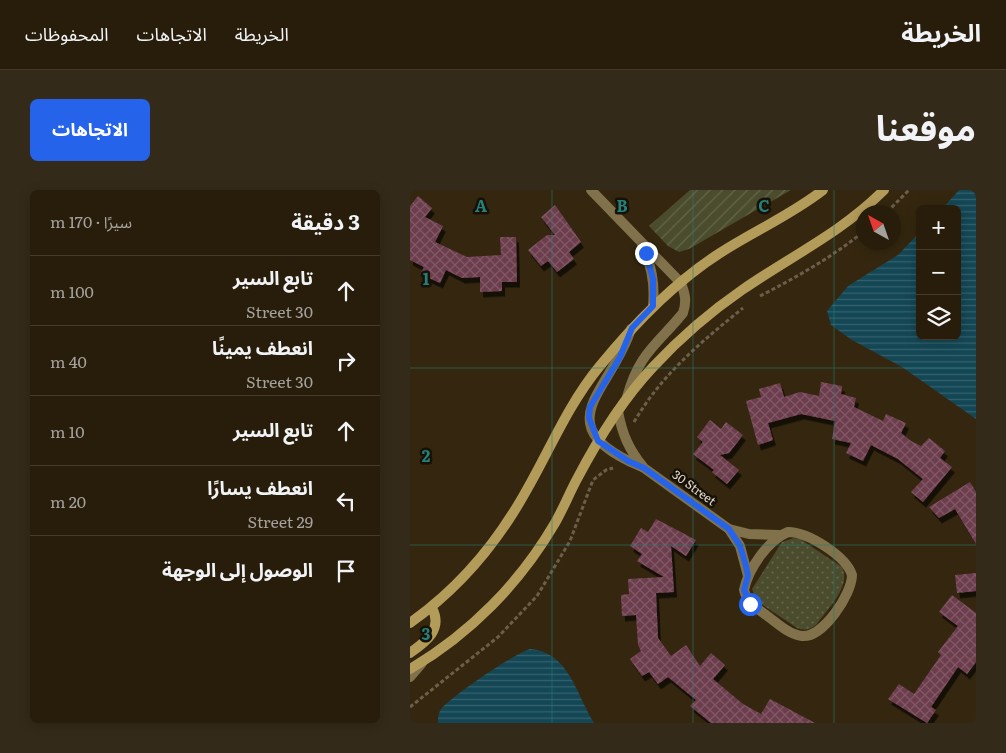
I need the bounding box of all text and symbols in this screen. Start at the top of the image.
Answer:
text: الخريطة [901,14,981,49]
text: المحفوظات [25,20,109,47]
text: الاتجاهات [137,20,207,47]
text: الخريطة [235,20,289,47]
button: الاتجاهات [30,99,150,161]
text: موقعنا [876,100,976,152]
text: A [475,193,487,217]
text: B [616,193,628,217]
text: C [758,193,770,217]
text: 3 دقيقة [291,205,360,236]
north arrow [856,205,901,250]
map controls [916,205,961,340]
button: + [916,205,961,250]
text: سيرًا · 170 m [50,209,132,233]
route end [635,242,658,265]
button: − [916,250,961,295]
text: تابع السير [233,263,313,291]
text: 1 [423,266,430,290]
icon: ahead [332,277,360,305]
text: 100 m [50,279,94,303]
button: layers [916,295,961,340]
text: 30 Street [246,299,313,323]
text: انعطف يمينًا [212,333,313,361]
icon: right [332,347,360,375]
text: 40 m [50,349,87,373]
text: 30 Street [246,369,313,393]
text: تابع السير [233,415,313,443]
icon: ahead [332,417,360,445]
text: 10 m [50,419,85,443]
text: 2 [422,443,431,467]
street label: 30 Street [669,465,720,509]
text: انعطف يسارًا [207,473,313,501]
icon: left [332,487,360,515]
text: 20 m [50,489,86,513]
text: 29 Street [248,509,313,533]
text: الوصول إلى الوجهة [162,555,313,583]
icon: arrive [332,557,360,585]
route start [739,593,762,616]
text: 3 [422,621,431,645]

